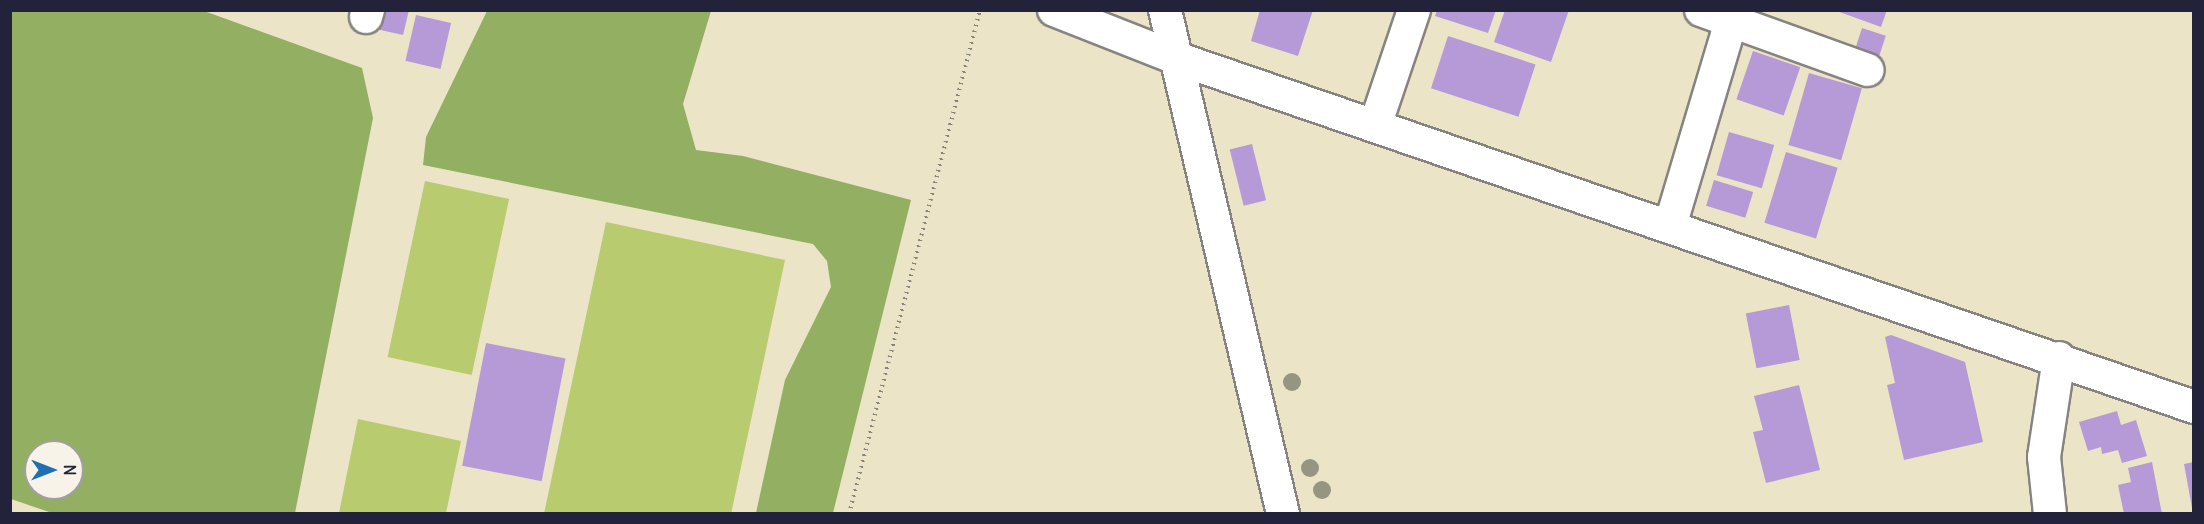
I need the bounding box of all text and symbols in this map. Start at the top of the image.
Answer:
north arrow [24,440,84,500]
text: N [60,464,80,476]

